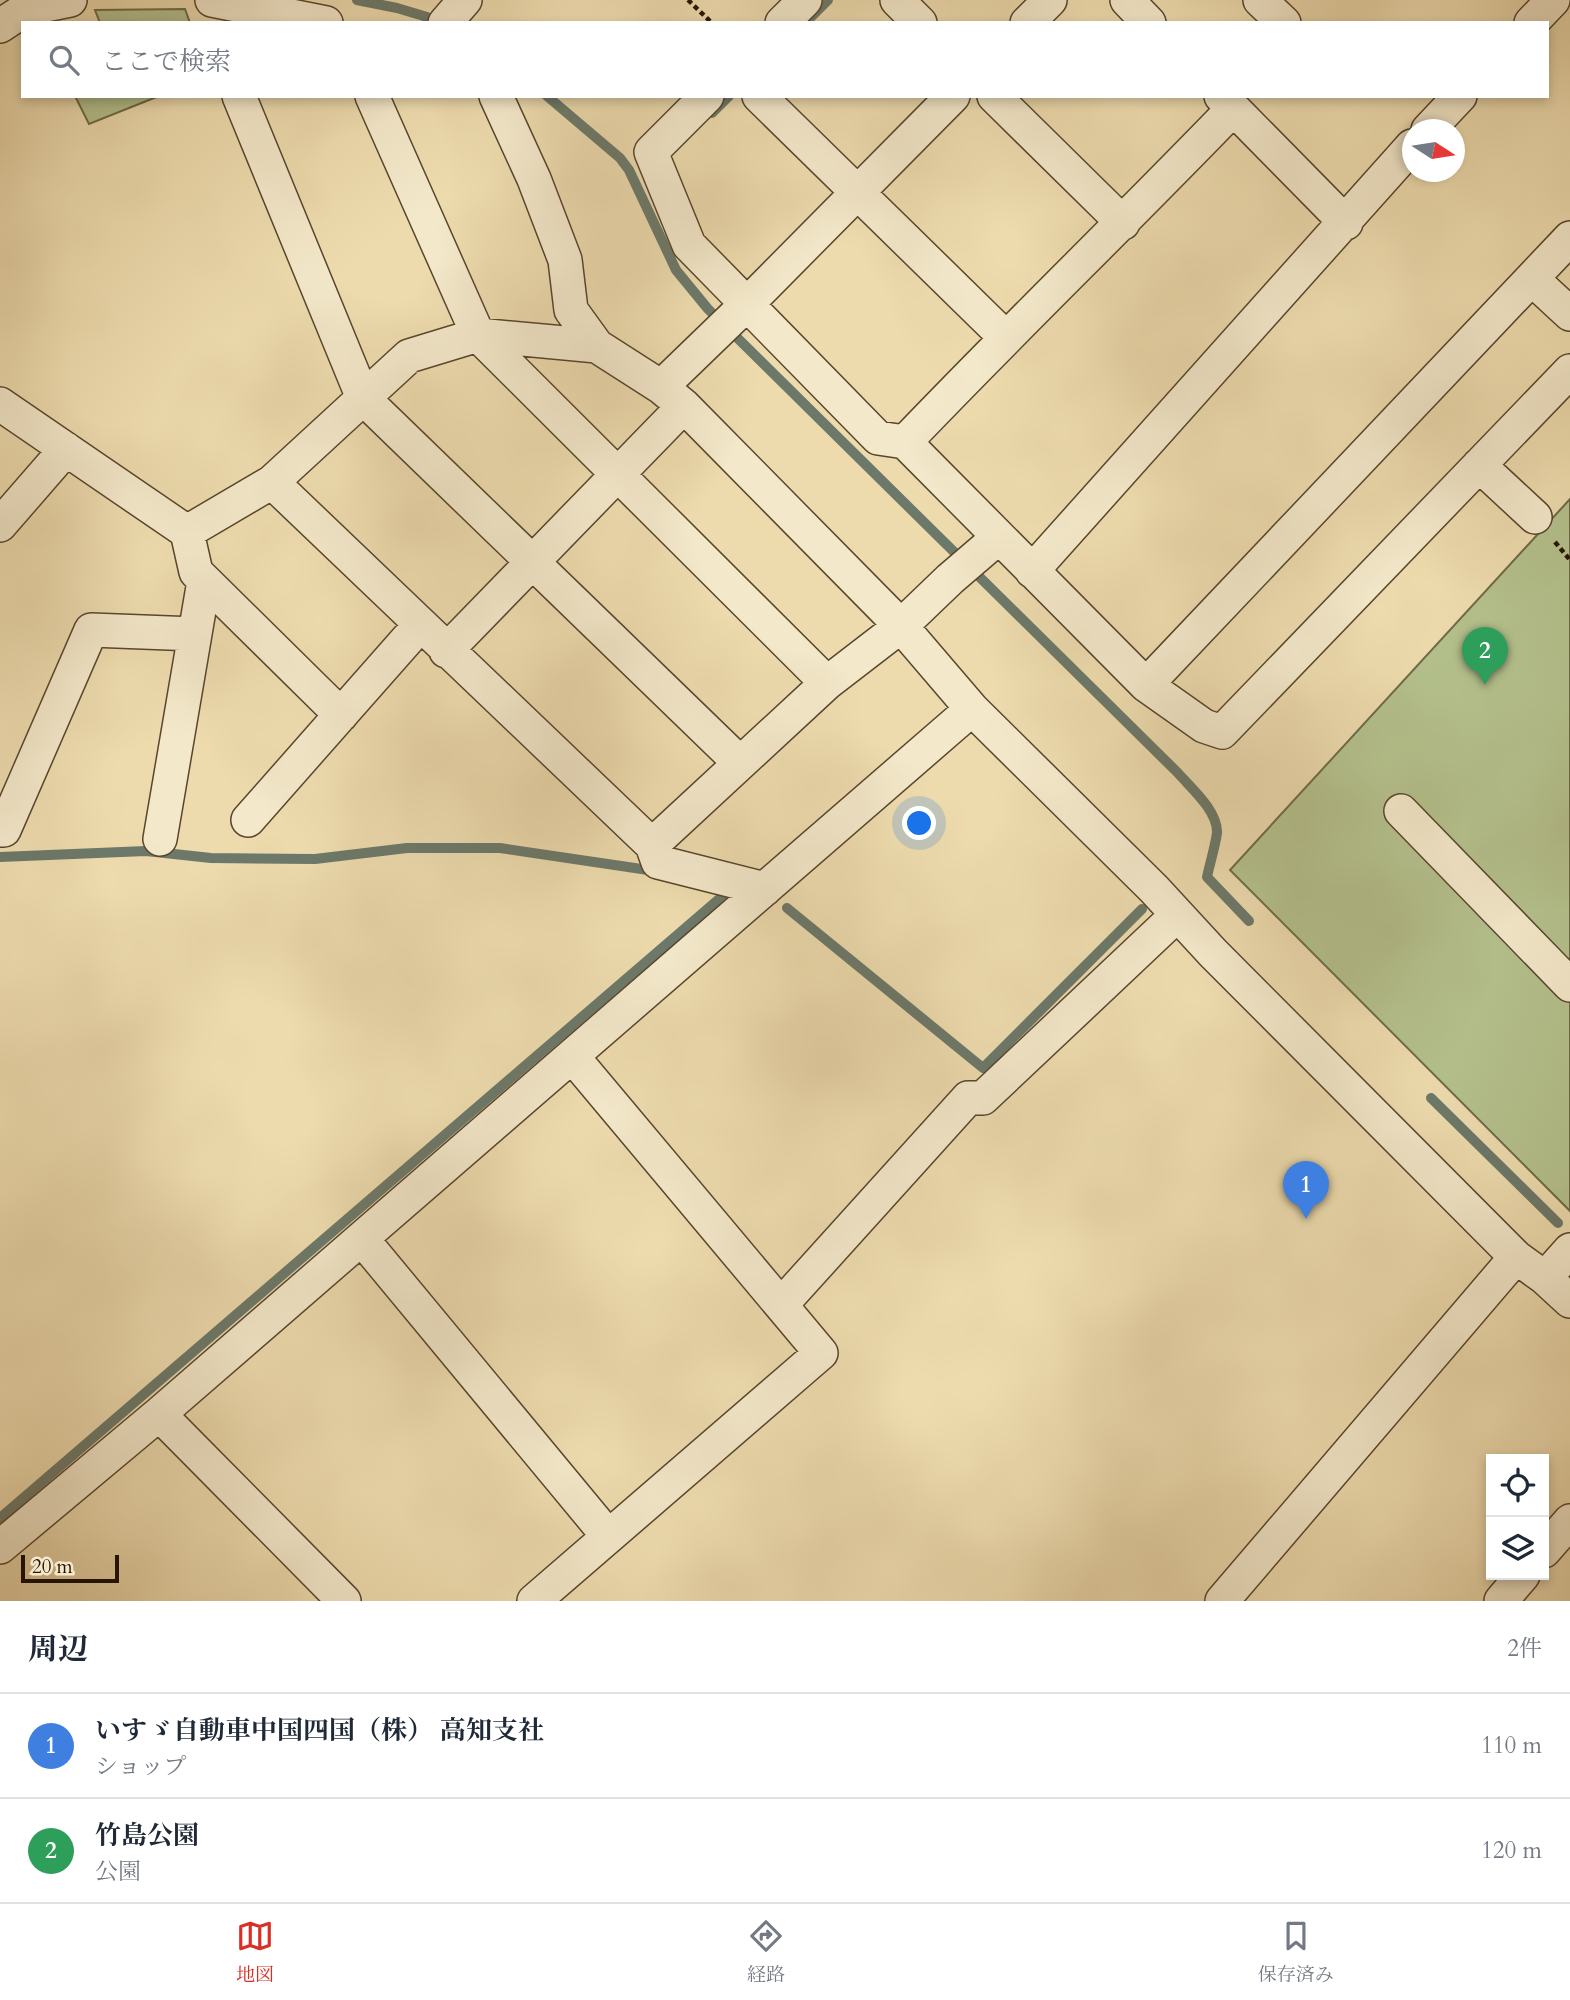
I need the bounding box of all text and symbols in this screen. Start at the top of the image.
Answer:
search box [21,21,1549,98]
icon: search [45,41,83,79]
text: ここで検索 [101,44,231,79]
north arrow [1402,119,1465,182]
pin: 2 [1462,627,1508,685]
your location [902,806,936,840]
pin: 1 [1283,1161,1329,1219]
map controls [1486,1454,1549,1580]
button: locate [1486,1454,1549,1517]
button: layers [1486,1517,1549,1580]
scale bar [21,1552,119,1584]
text: 20 m [32,1554,73,1580]
text: 周辺 [28,1629,88,1670]
text: 2件 [1507,1633,1542,1664]
text: いすゞ自動車中国四国（株） 高知支社 [95,1713,544,1748]
text: 1 [45,1730,57,1761]
text: 110 m [1481,1730,1542,1761]
text: ショップ [95,1751,187,1782]
text: 竹島公園 [95,1818,199,1853]
text: 2 [45,1835,57,1866]
text: 120 m [1481,1835,1542,1866]
text: 公園 [95,1856,141,1887]
tab: 地図 [236,1917,274,1988]
tab: 経路 [747,1917,785,1988]
tab: 保存済み [1258,1917,1334,1988]

